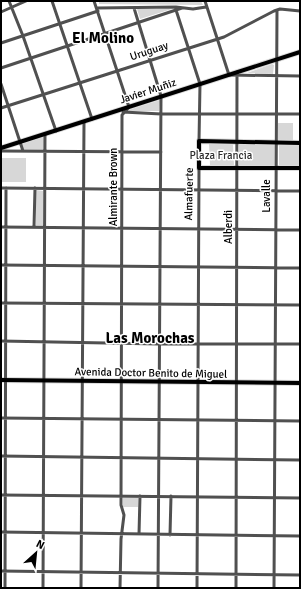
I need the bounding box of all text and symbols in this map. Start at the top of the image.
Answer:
district label: El Molino [72,29,134,47]
street label: Uruguay [128,38,171,63]
street label: Javier Muñiz [118,76,178,106]
street label: Almirante Brown [107,148,120,226]
park label: Plaza Francia [190,149,253,162]
street label: Almafuerte [182,167,196,221]
street label: Lavalle [260,179,273,213]
street label: Alberdi [222,210,235,244]
district label: Las Morochas [106,329,195,347]
street label: Avenida Doctor Benito de Miguel [74,365,228,381]
north arrow [16,533,56,573]
text: N [34,537,47,552]

